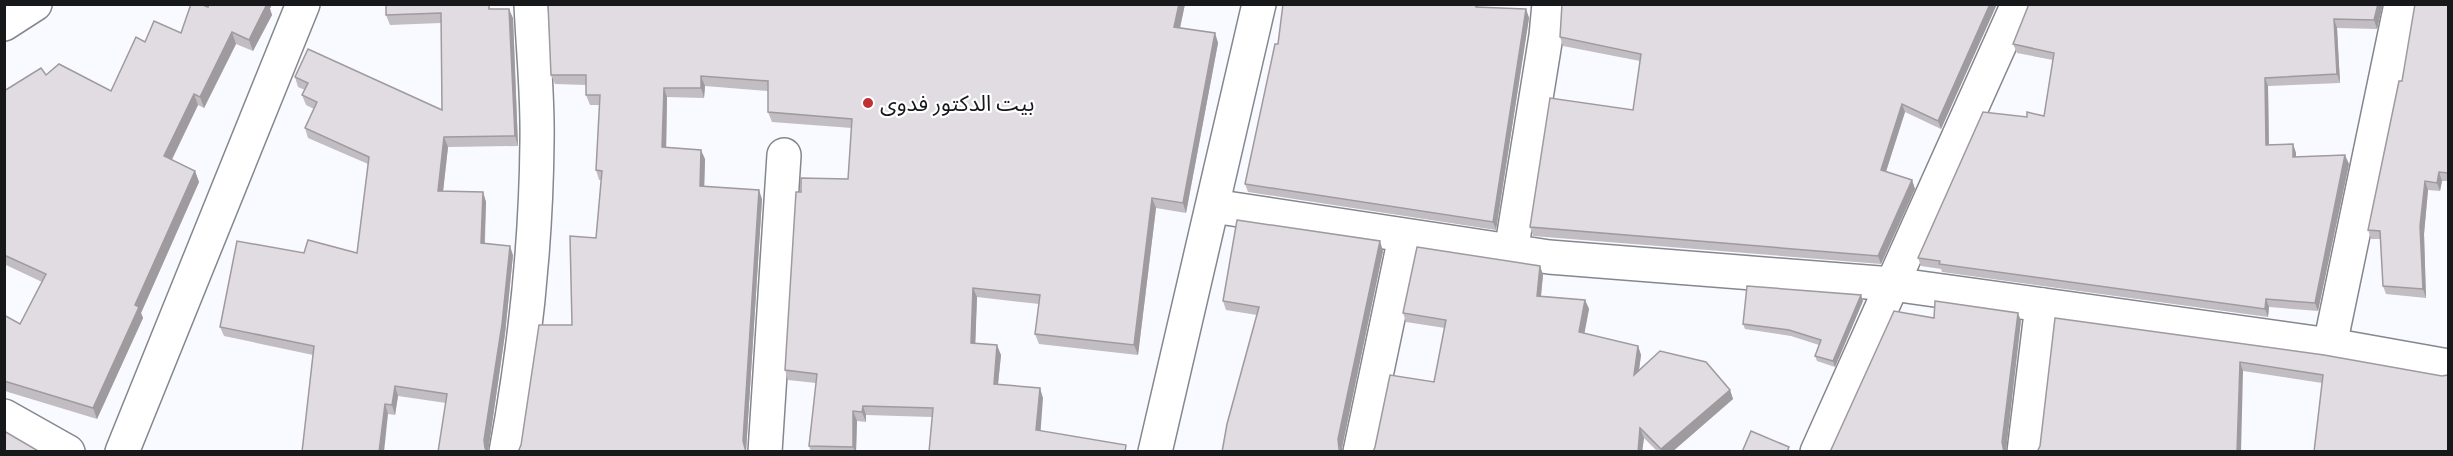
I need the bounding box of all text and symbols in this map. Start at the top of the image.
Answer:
place label: بيت الدكتور فدوى [880,86,1034,120]
marker: بيت الدكتور فدوى [861,96,875,110]

